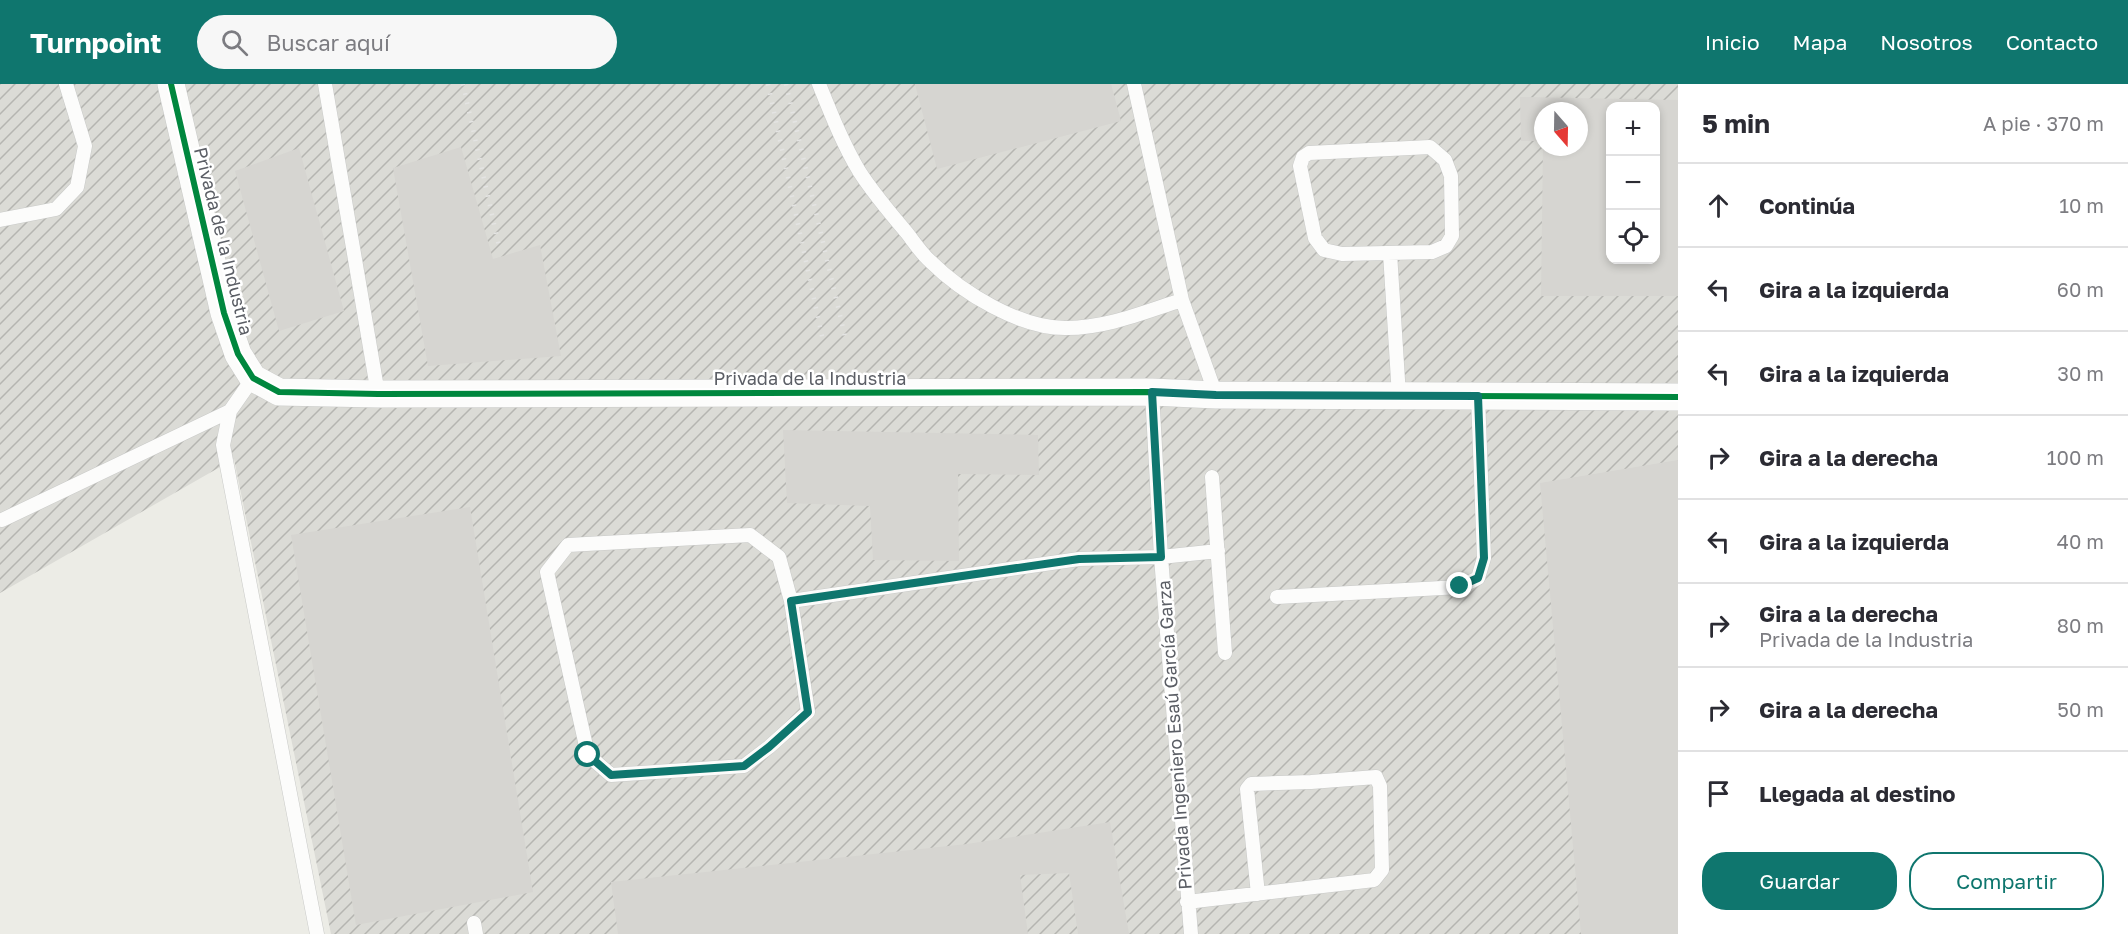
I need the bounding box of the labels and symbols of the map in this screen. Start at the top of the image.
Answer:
north arrow [1534,102,1588,156]
street label: Privada de la Industria [190,145,258,337]
street label: Privada de la Industria [714,367,906,389]
route end [1446,572,1472,598]
street label: Privada Ingeniero Esaú García Garza [1152,579,1196,891]
route start [574,741,600,767]

